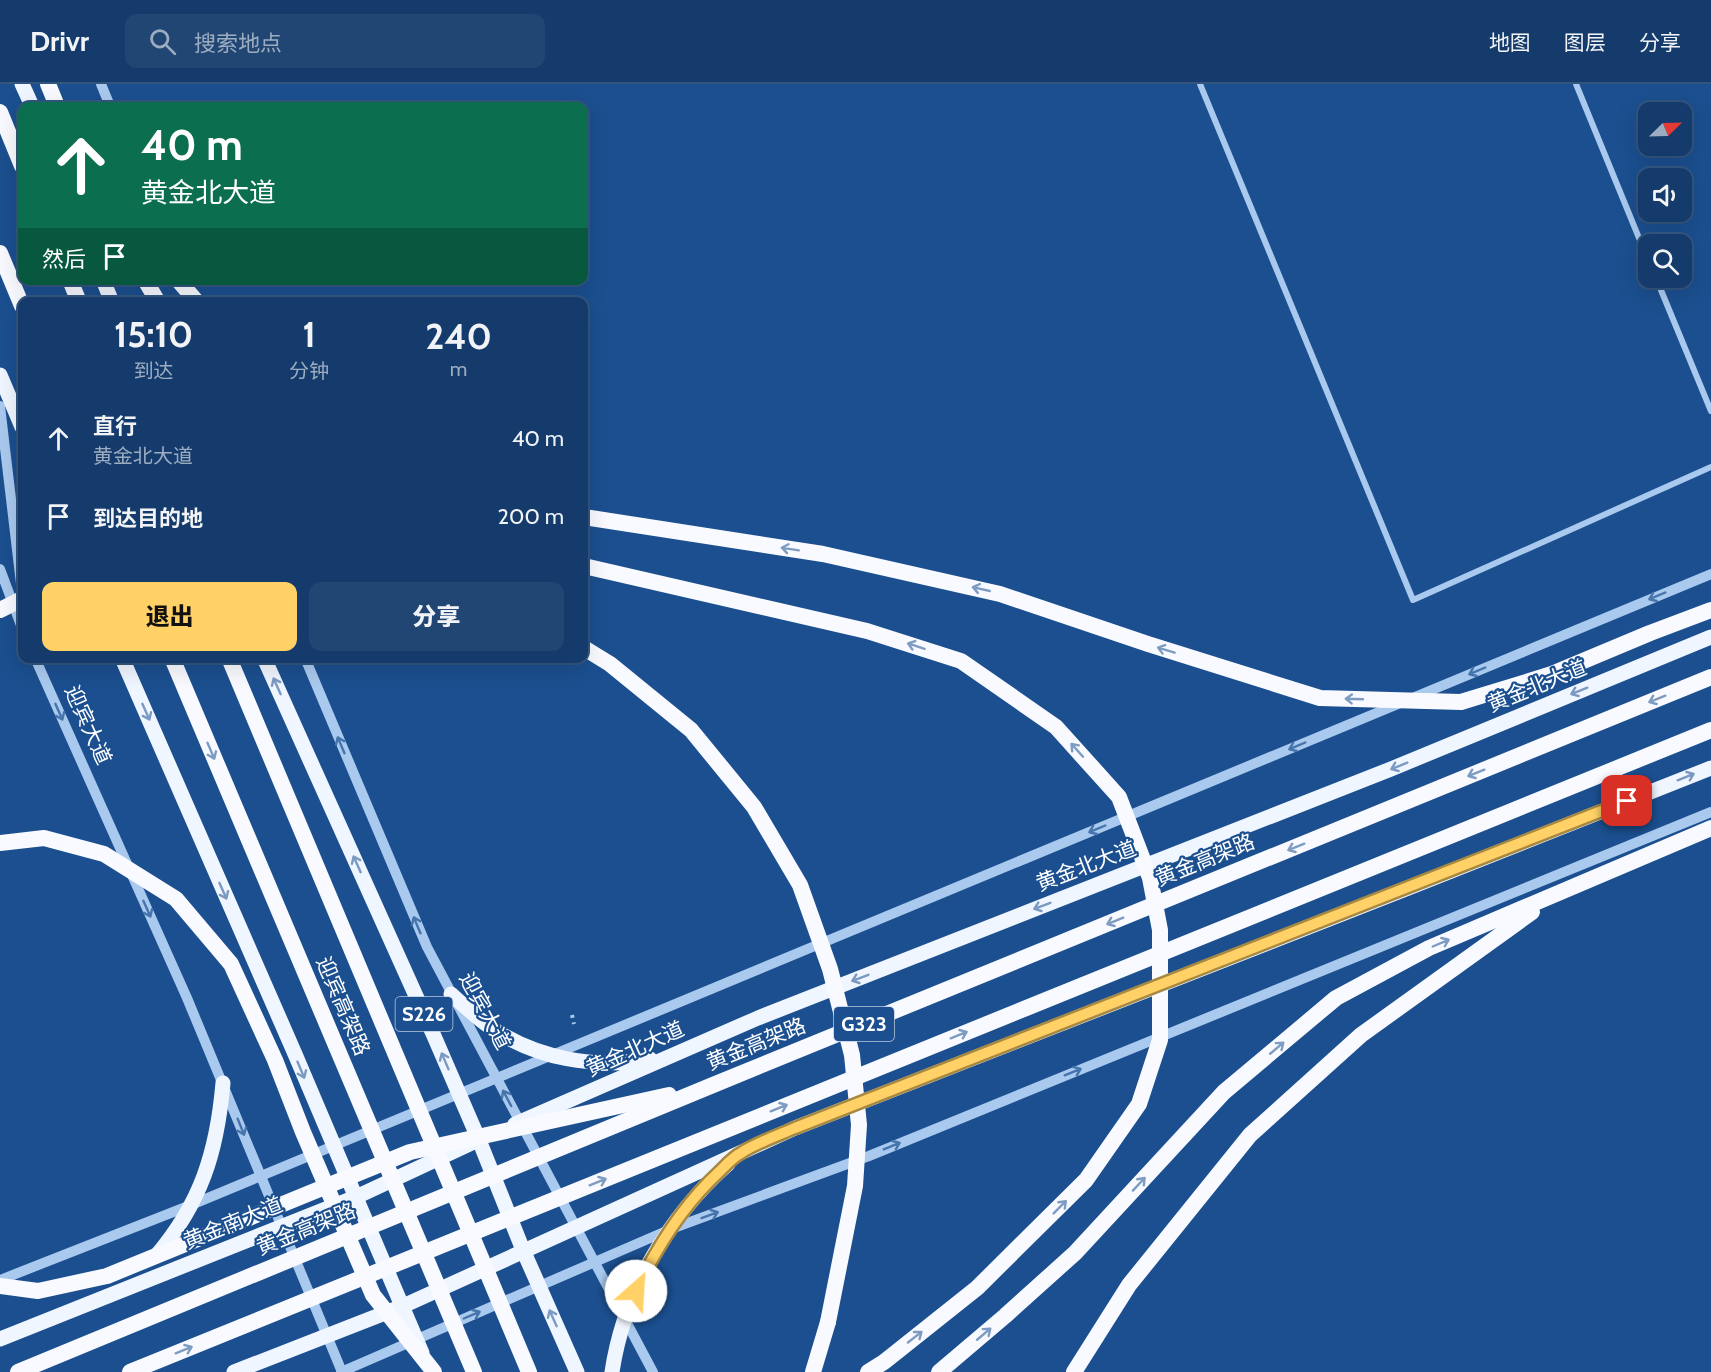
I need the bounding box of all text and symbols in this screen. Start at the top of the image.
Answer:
search box [125,14,545,68]
text: Drivr [30,24,89,58]
icon: search [146,25,179,58]
text: 搜索地点 [194,30,282,57]
text: 地图 [1489,30,1531,55]
text: 图层 [1564,30,1606,55]
text: 分享 [1639,30,1681,55]
north arrow [1638,102,1692,156]
map controls [1638,102,1692,288]
text: 40 m [141,119,243,171]
icon: ahead [42,126,120,204]
button: sound [1638,168,1692,222]
text: 黄金北大道 [141,176,276,209]
button: search [1638,234,1692,288]
icon: arrive [98,240,131,273]
text: 然后 [42,246,86,273]
text: 15:10 [114,312,193,356]
text: 1 [303,312,316,356]
text: 240 [425,314,492,358]
text: m [450,357,467,381]
text: 到达 [134,359,174,383]
text: 分钟 [289,359,329,383]
text: 直行 [93,413,137,440]
icon: ahead [42,422,75,455]
text: 40 m [512,425,564,452]
text: 黄金北大道 [93,444,193,468]
icon: arrive [42,500,75,533]
text: 200 m [498,503,564,530]
text: 到达目的地 [93,505,203,532]
one-way arrow [781,543,801,554]
button: 退出 [42,582,297,651]
button: 分享 [309,582,564,651]
one-way arrow [972,583,991,595]
one-way arrow [1648,591,1667,602]
one-way arrow [907,640,926,651]
one-way arrow [1157,643,1176,654]
street label: 黄金北大道 [1483,654,1590,717]
one-way arrow [1468,666,1487,677]
one-way arrow [270,678,282,696]
street label: 迎宾大道 [60,681,117,768]
one-way arrow [1571,686,1589,697]
one-way arrow [1344,693,1364,704]
one-way arrow [1648,694,1667,705]
one-way arrow [54,702,65,720]
one-way arrow [140,703,152,721]
one-way arrow [335,736,346,755]
one-way arrow [206,741,217,760]
one-way arrow [1288,741,1307,752]
one-way arrow [1070,743,1084,758]
one-way arrow [1390,761,1409,772]
one-way arrow [1468,768,1486,779]
one-way arrow [1676,771,1695,782]
pin [1601,775,1652,826]
icon: arrive [1610,784,1643,817]
one-way arrow [1089,824,1107,835]
street label: 黄金高架路 [1151,828,1258,891]
street label: 黄金北大道 [1032,835,1139,896]
one-way arrow [1287,842,1306,853]
one-way arrow [351,856,362,874]
one-way arrow [219,882,230,900]
one-way arrow [143,900,154,918]
one-way arrow [1033,902,1052,913]
one-way arrow [411,916,422,934]
one-way arrow [1107,916,1125,927]
one-way arrow [1431,937,1449,948]
street label: 迎宾高架路 [311,953,375,1059]
street label: 迎宾大道 [455,968,516,1054]
one-way arrow [852,973,870,984]
road number: S226 [396,997,452,1031]
road number: G323 [834,1007,894,1041]
street label: 黄金高架路 [702,1012,809,1075]
street label: 黄金北大道 [582,1016,688,1081]
one-way arrow [950,1029,968,1040]
one-way arrow [1269,1041,1285,1054]
one-way arrow [439,1053,450,1071]
one-way arrow [296,1060,307,1078]
one-way arrow [1063,1066,1081,1077]
one-way arrow [501,1089,512,1107]
one-way arrow [769,1102,787,1113]
one-way arrow [236,1117,247,1136]
one-way arrow [882,1140,901,1151]
one-way arrow [588,1176,607,1187]
one-way arrow [1132,1177,1146,1192]
street label: 黄金南大道 [179,1191,286,1254]
street label: 黄金高架路 [252,1197,359,1260]
one-way arrow [1052,1199,1067,1214]
one-way arrow [700,1209,718,1220]
position arrow [604,1259,668,1323]
one-way arrow [463,1309,481,1320]
one-way arrow [547,1310,558,1328]
one-way arrow [976,1328,992,1341]
one-way arrow [907,1331,923,1344]
one-way arrow [174,1344,193,1355]

